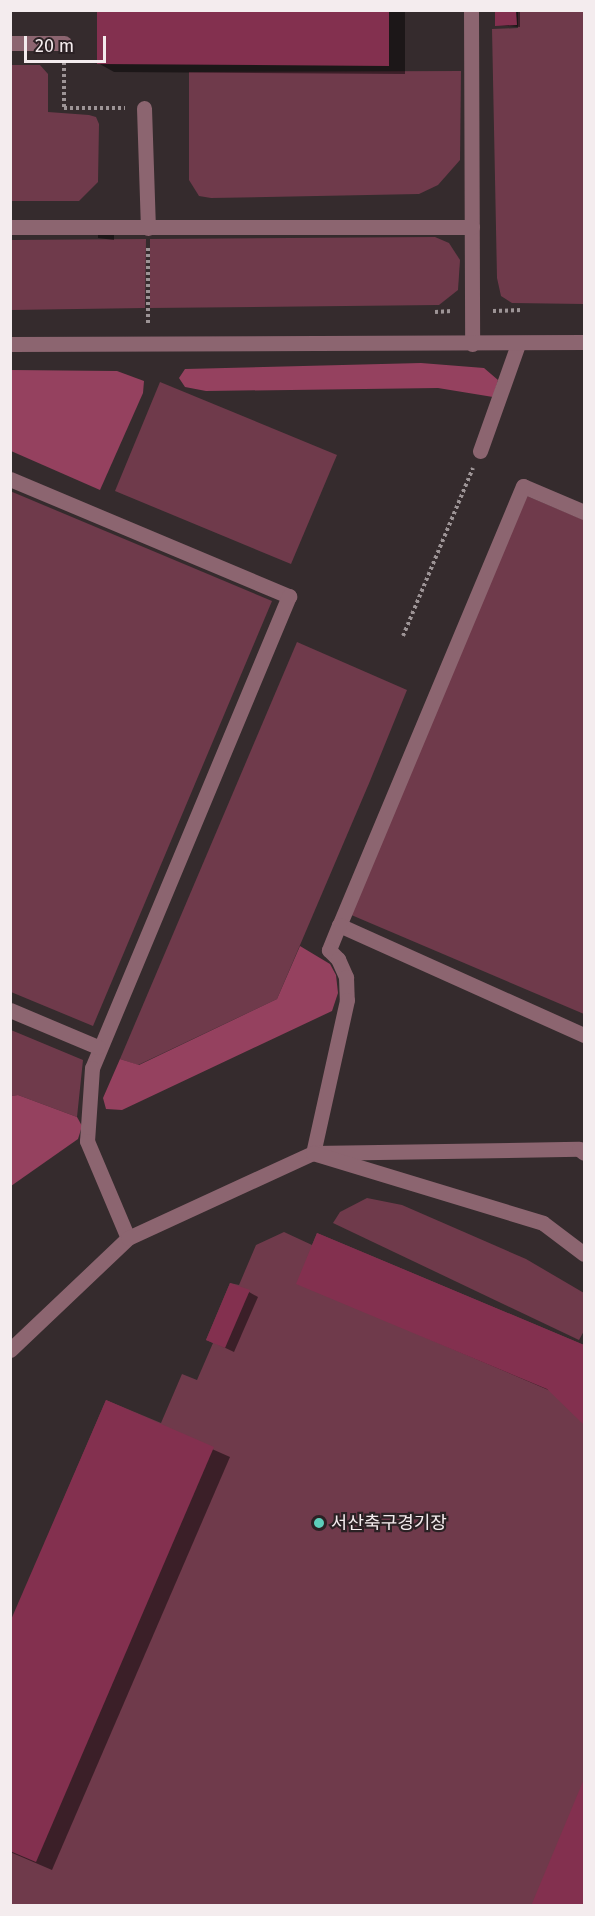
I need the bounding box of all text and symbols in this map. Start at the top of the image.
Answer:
scale bar [27,24,110,62]
text: 20 m [35,35,74,57]
place label: 서산축구경기장 [331,1512,447,1534]
marker: 서산축구경기장 [312,1516,326,1530]

